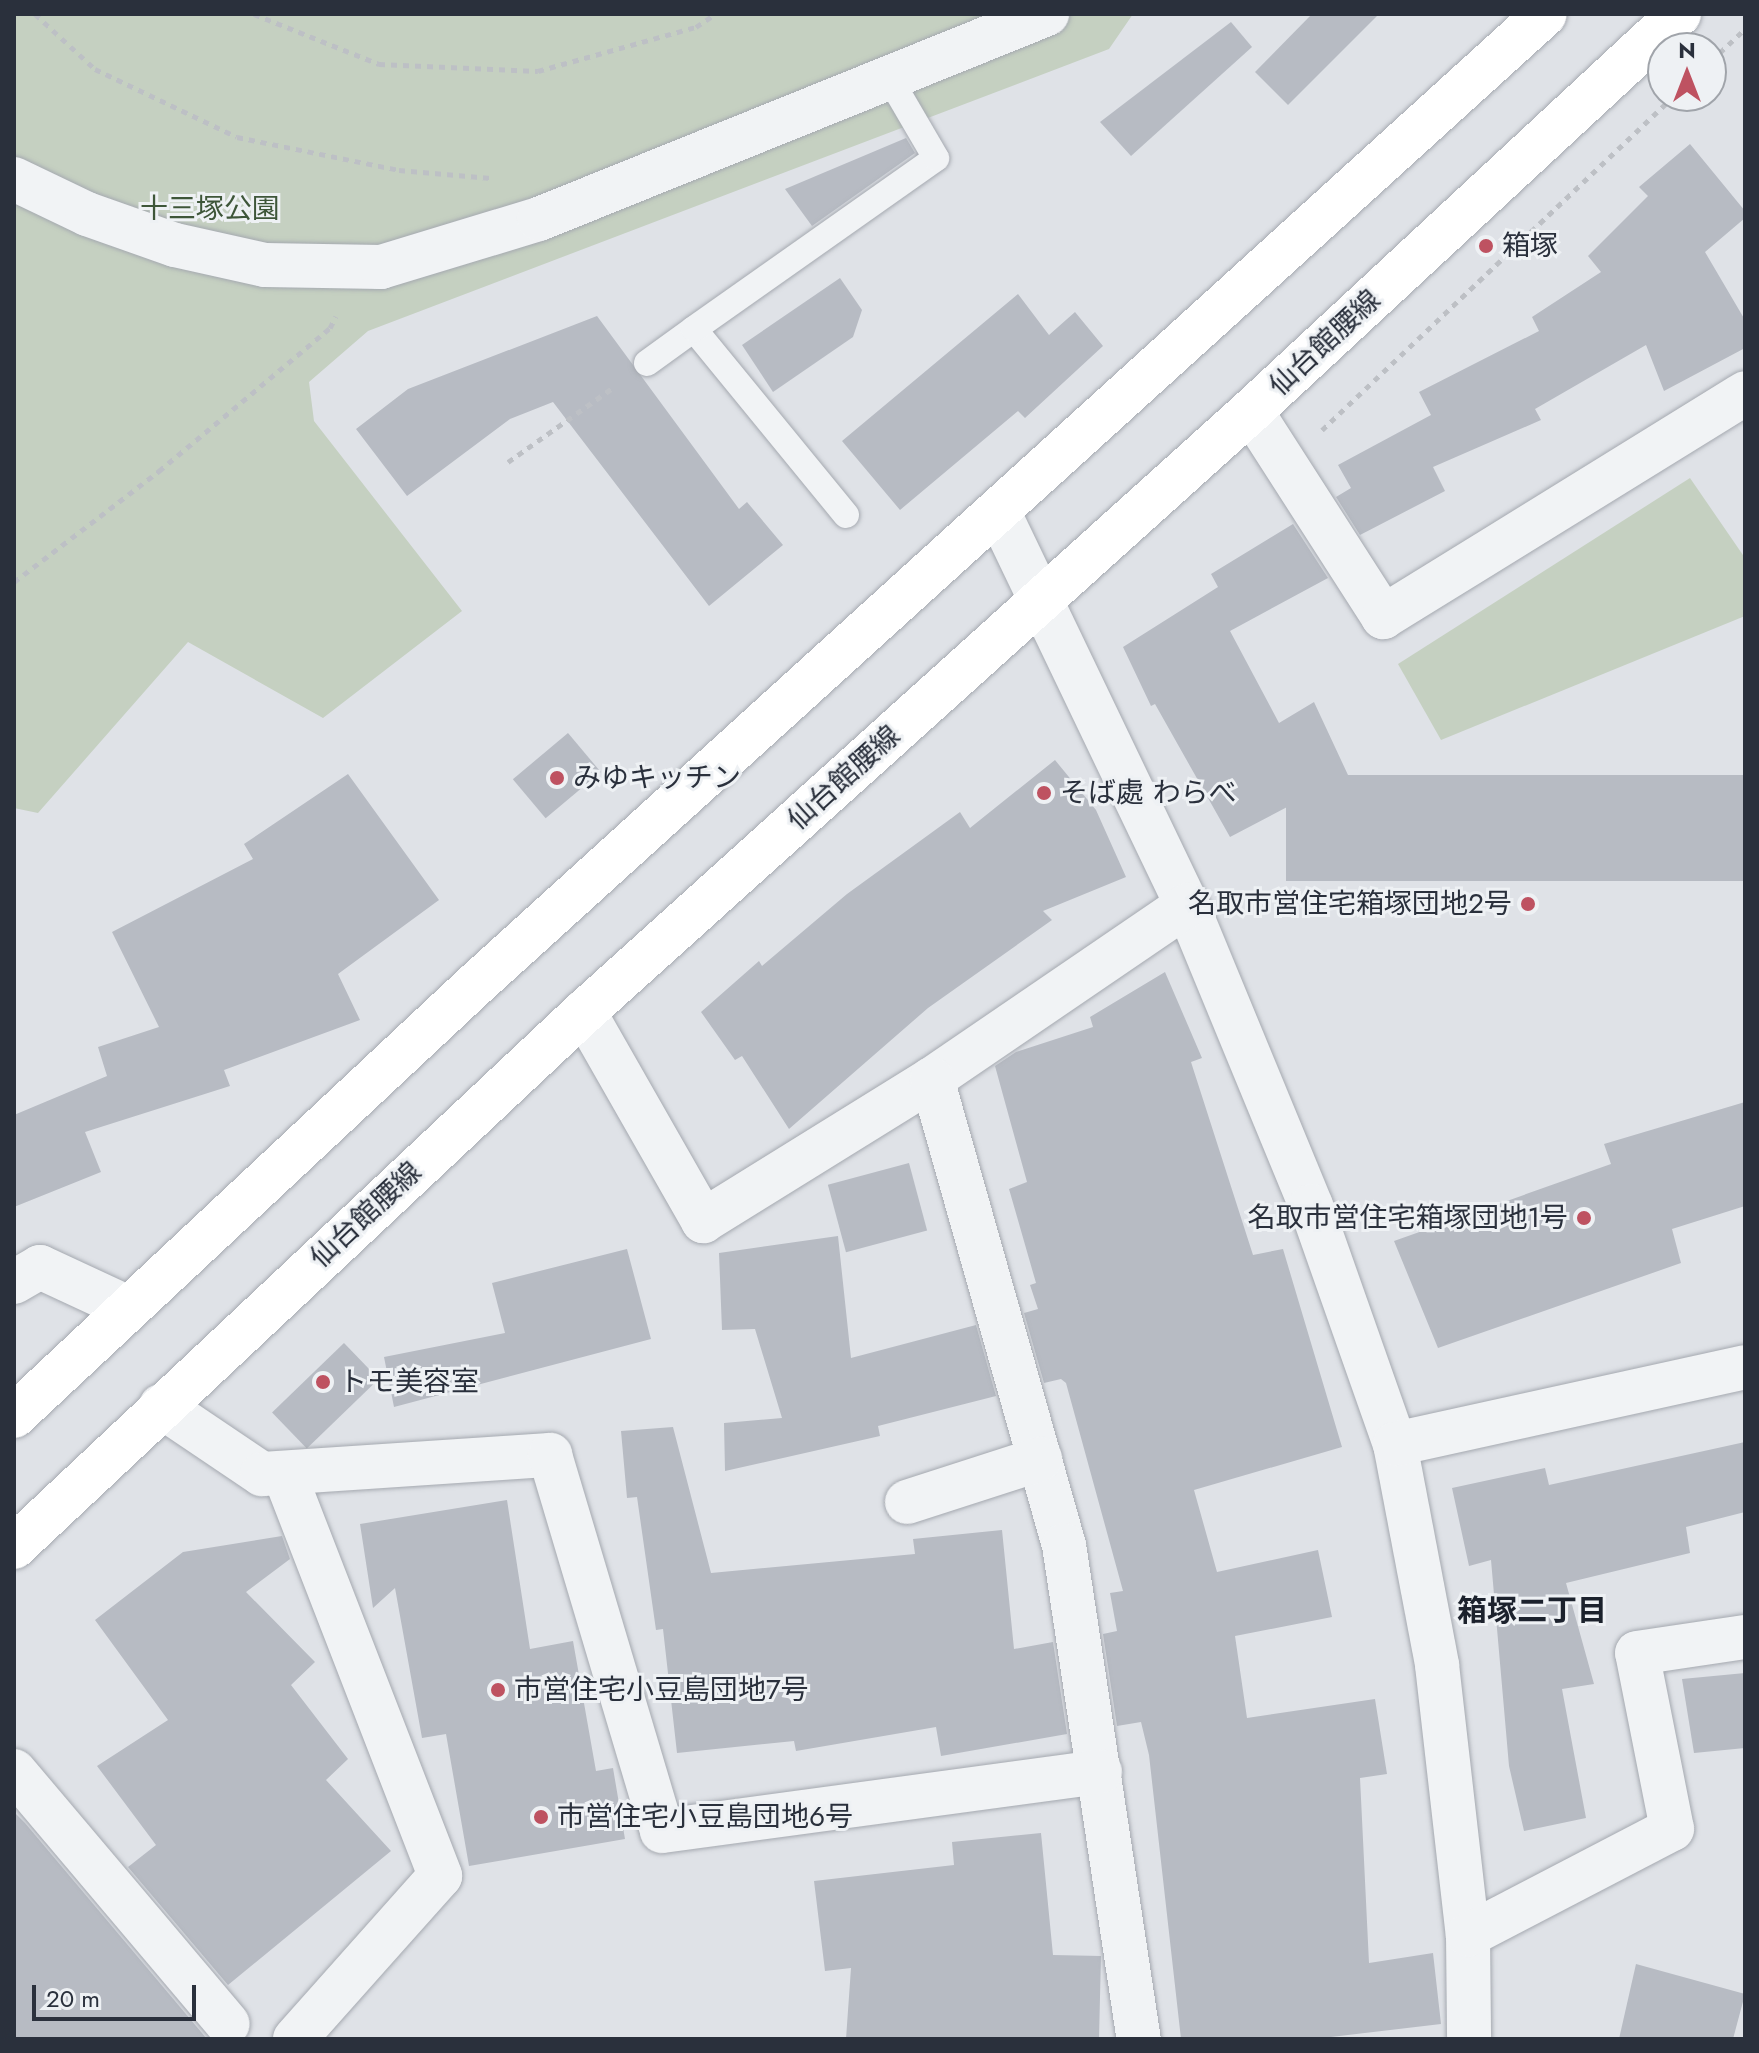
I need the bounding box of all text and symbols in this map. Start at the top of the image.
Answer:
north arrow [1647,32,1727,112]
text: N [1678,34,1696,66]
park label: 十三塚公園 [140,192,280,226]
place label: 箱塚 [1502,229,1558,263]
marker: 箱塚 [1477,237,1495,255]
street label: 仙台館腰線 [1262,283,1388,403]
street label: 仙台館腰線 [781,719,907,837]
place label: みゆキッチン [573,761,741,795]
marker: みゆキッチン [548,769,566,787]
place label: そば處 わらべ [1060,776,1236,810]
marker: そば處 わらべ [1035,784,1053,802]
place label: 名取市営住宅箱塚団地2号 [1188,887,1512,921]
marker: 名取市営住宅箱塚団地2号 [1519,895,1537,913]
street label: 仙台館腰線 [303,1155,429,1275]
place label: 名取市営住宅箱塚団地1号 [1247,1201,1568,1235]
marker: 名取市営住宅箱塚団地1号 [1575,1209,1593,1227]
place label: トモ美容室 [339,1365,479,1399]
marker: トモ美容室 [314,1373,332,1391]
district label: 箱塚二丁目 [1457,1593,1607,1629]
place label: 市営住宅小豆島団地7号 [514,1673,809,1707]
marker: 市営住宅小豆島団地7号 [489,1681,507,1699]
place label: 市営住宅小豆島団地6号 [557,1800,853,1834]
marker: 市営住宅小豆島団地6号 [532,1808,550,1826]
scale bar [36,1969,200,2019]
text: 20 m [46,1981,100,2016]

